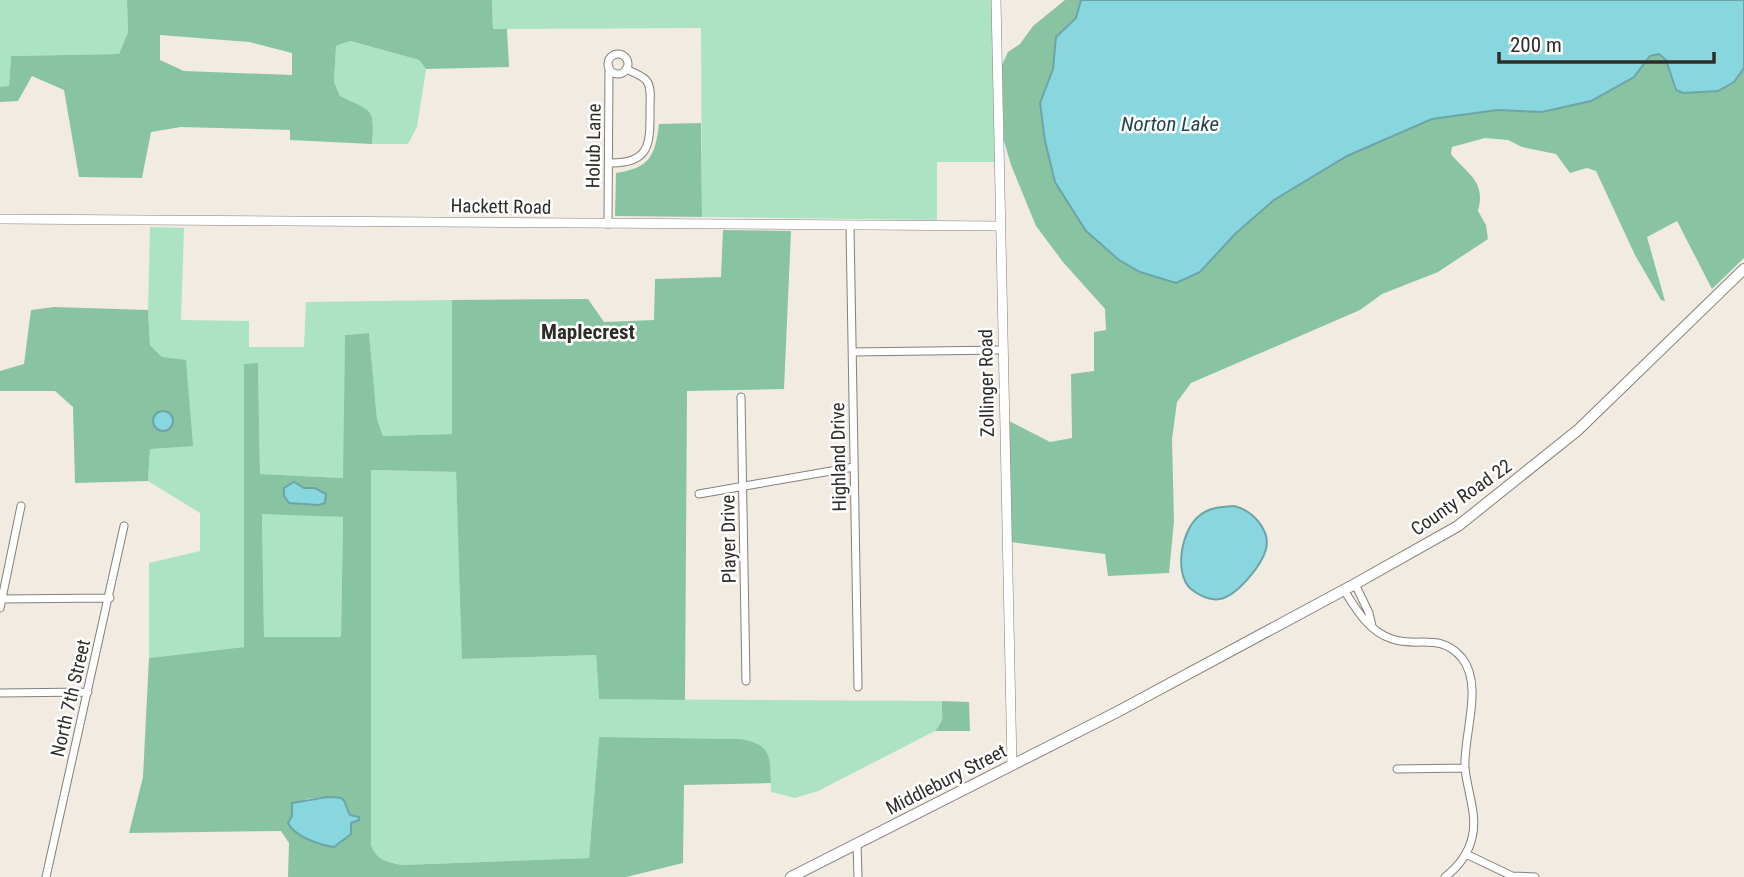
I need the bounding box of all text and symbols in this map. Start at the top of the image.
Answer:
scale bar [1499,21,1714,65]
text: 200 m [1510,33,1562,57]
street label: Holub Lane [581,103,606,189]
water label: Norton Lake [1121,112,1219,136]
street label: Hackett Road [450,194,552,219]
district label: Maplecrest [541,320,635,344]
street label: Zollinger Road [974,329,999,437]
street label: Highland Drive [826,402,851,512]
street label: County Road 22 [1406,454,1516,541]
street label: Player Drive [716,494,741,583]
street label: North 7th Street [46,637,95,759]
street label: Middlebury Street [882,739,1010,820]

